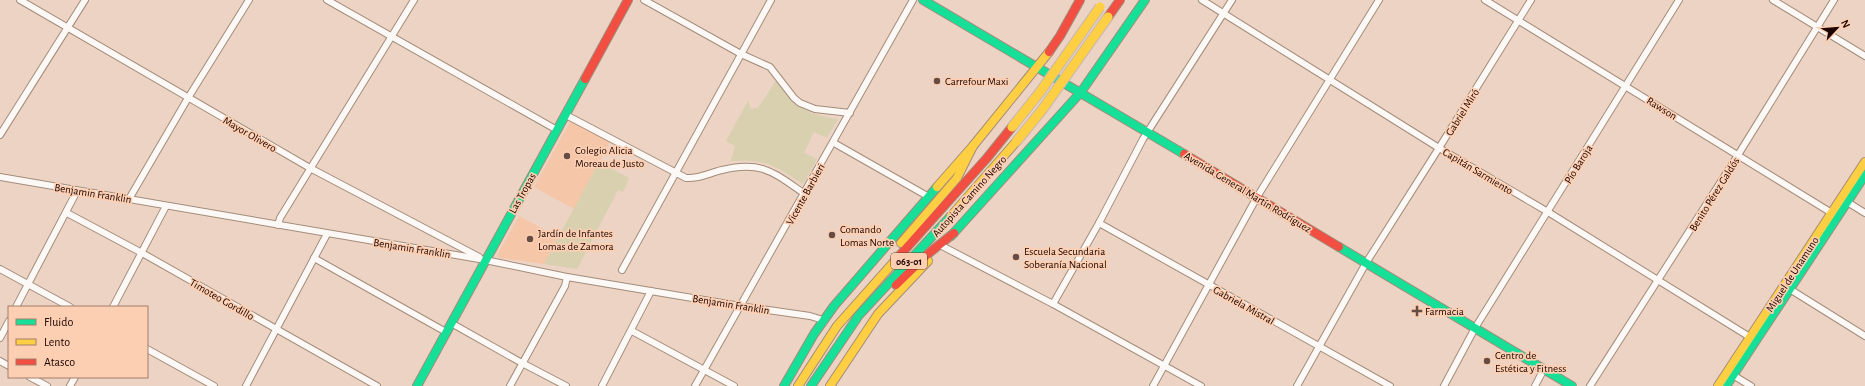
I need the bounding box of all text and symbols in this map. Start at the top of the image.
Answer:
north arrow [1817,8,1857,48]
text: N [1839,18,1852,30]
marker: Carrefour Maxi [932,76,942,86]
place label: Carrefour Maxi [945,76,1008,87]
street label: Gabriel Miró [1444,87,1481,138]
street label: Rawson [1645,95,1679,122]
street label: Mayor Olivero [221,115,278,154]
street label: Pío Baroja [1562,143,1595,186]
place label: Colegio Alicia Moreau de Justo [575,145,644,169]
street label: Capitán Sarmiento [1441,146,1515,197]
street label: Avenida General Martín Rodríguez [1182,150,1314,235]
marker: Colegio Alicia Moreau de Justo [562,151,572,161]
street label: Autopista Camino Negro [930,154,1009,239]
street label: Benito Pérez Galdós [1687,156,1741,233]
street label: Vicente Barbieri [784,162,827,227]
street label: Las Tropas [507,171,538,215]
street label: Benjamin Franklin [54,182,132,205]
place label: Comando Lomas Norte [840,224,894,248]
place label: Jardín de Infantes Lomas de Zamora [538,228,613,252]
marker: Comando Lomas Norte [827,230,837,240]
marker: Jardín de Infantes Lomas de Zamora [525,234,535,244]
street label: Miguel de Unamuno [1764,235,1821,314]
street label: Benjamin Franklin [373,237,451,260]
place label: Escuela Secundaria Soberanía Nacional [1024,246,1107,270]
marker: Escuela Secundaria Soberanía Nacional [1011,252,1021,262]
road number: 063-01 [891,253,927,269]
street label: Timoteo Gordillo [188,277,256,322]
street label: Gabriela Mistral [1211,284,1276,327]
street label: Benjamin Franklin [692,293,770,316]
legend [8,306,148,378]
marker: Farmacia [1412,306,1422,316]
place label: Farmacia [1425,306,1464,317]
text: Fluido [44,316,73,328]
text: Lento [44,336,70,348]
place label: Centro de Estética y Fitness [1495,350,1566,374]
text: Atasco [44,356,75,368]
marker: Centro de Estética y Fitness [1482,356,1492,366]

